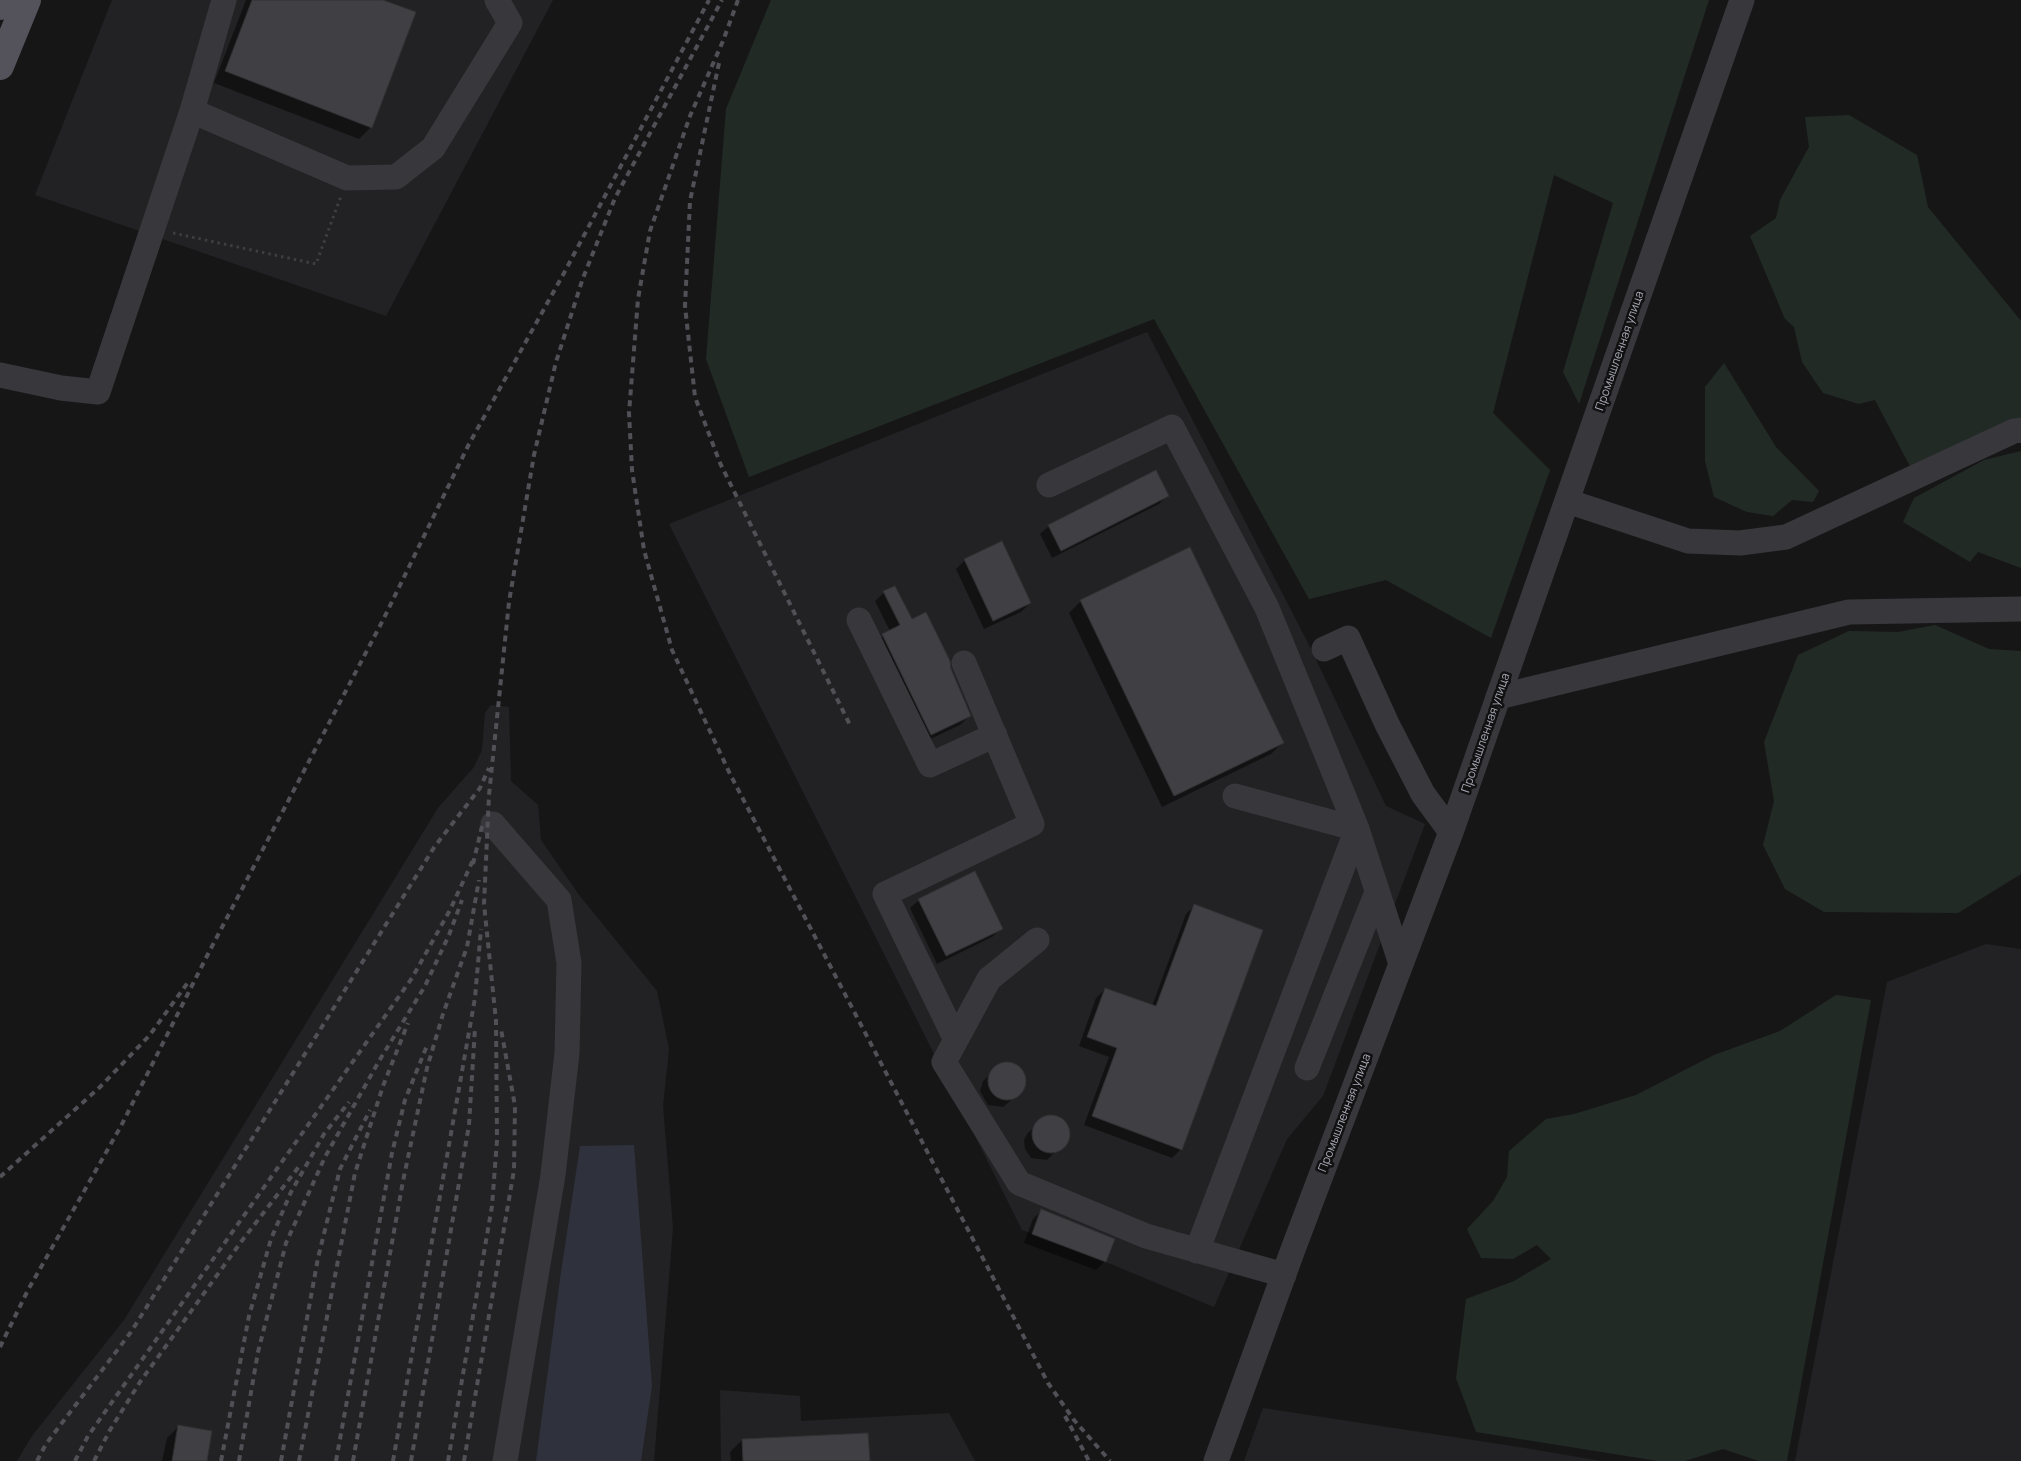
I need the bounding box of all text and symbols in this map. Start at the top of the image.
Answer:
street label: Промышленная улица [1593,289,1647,413]
street label: Промышленная улица [1459,671,1513,795]
street label: Промышленная улица [1316,1052,1374,1174]

